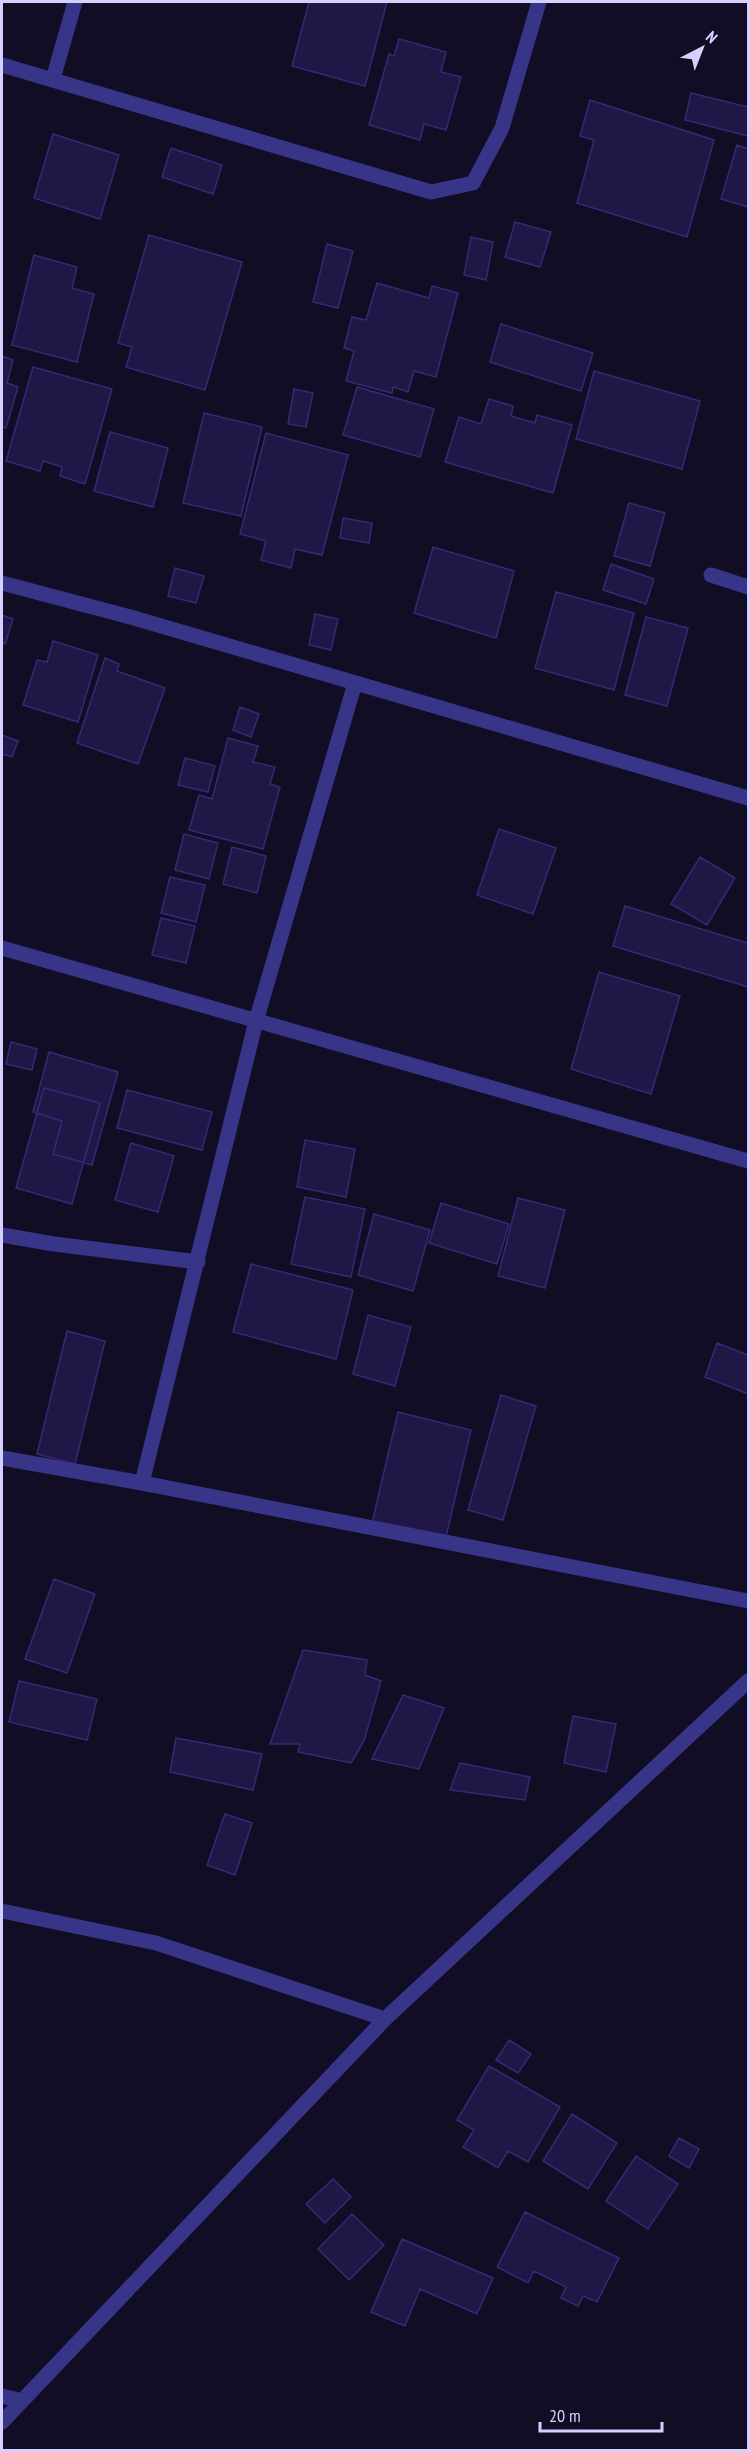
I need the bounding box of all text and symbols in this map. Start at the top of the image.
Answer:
north arrow [672,18,732,78]
text: N [702,27,722,47]
scale bar [540,2395,662,2433]
text: 20 m [549,2404,581,2427]

